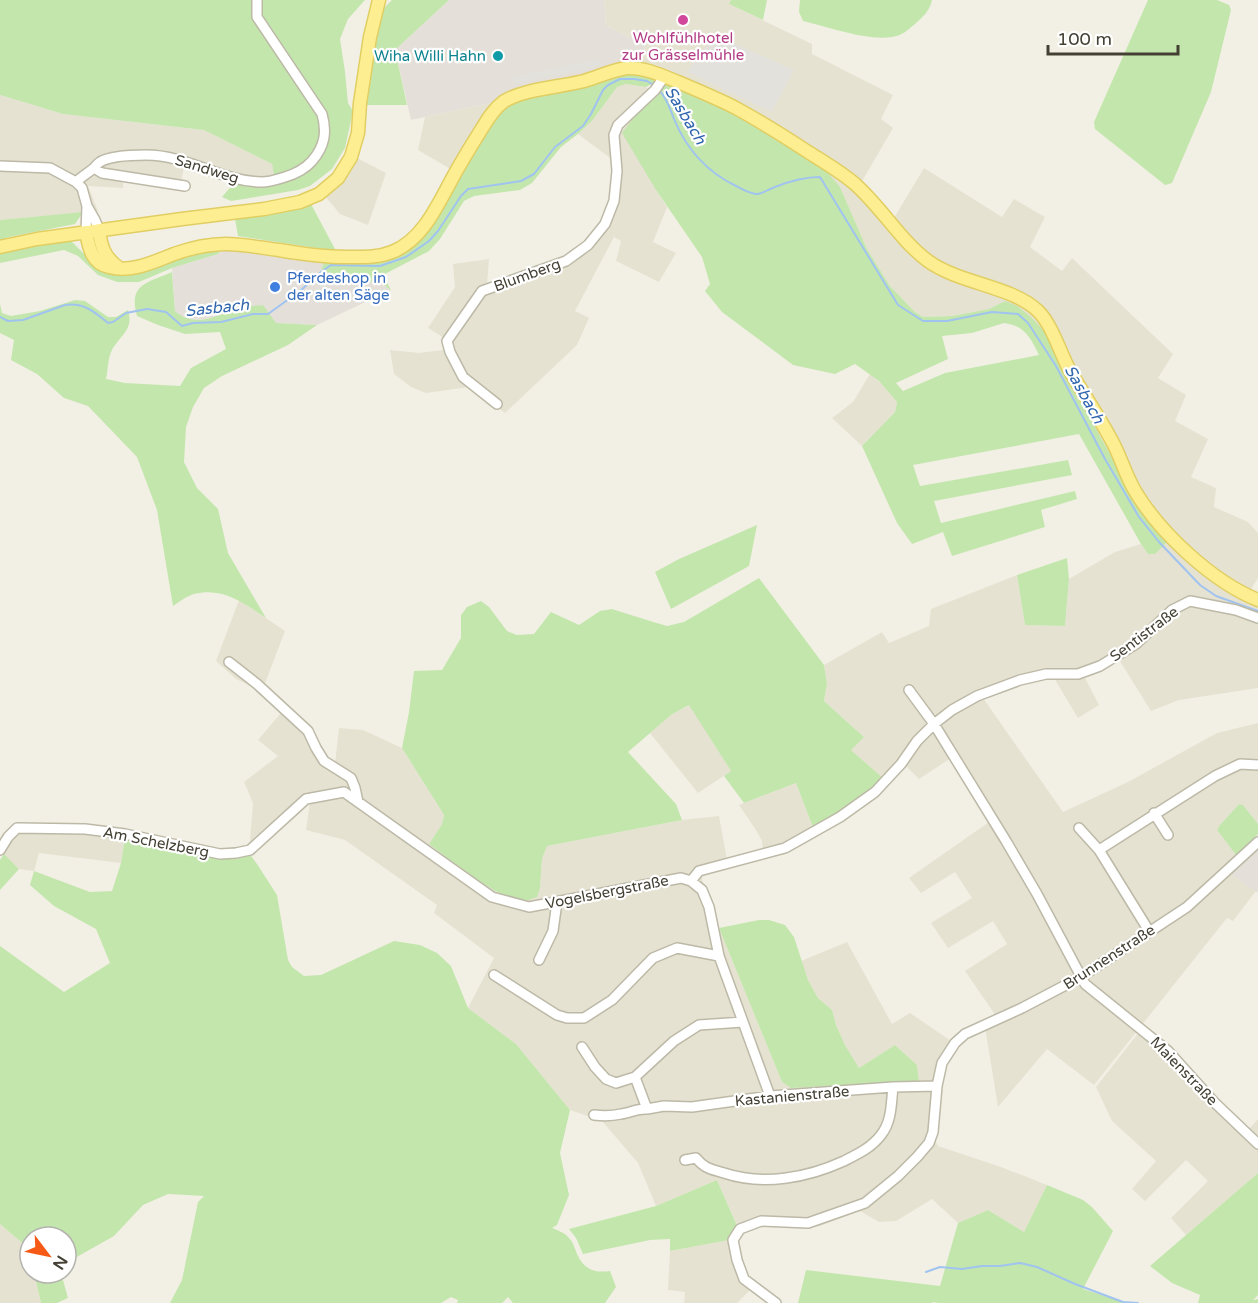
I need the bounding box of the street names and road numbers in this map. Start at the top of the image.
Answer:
street label: Sandweg [173,151,241,187]
street label: Blumberg [491,255,563,295]
street label: Sentistraße [1106,602,1182,666]
street label: Am Schelzberg [101,823,211,861]
street label: Vogelsbergstraße [544,871,670,913]
street label: Brunnenstraße [1060,921,1158,993]
street label: Maienstraße [1147,1033,1221,1109]
street label: Kastanienstraße [734,1082,850,1110]

